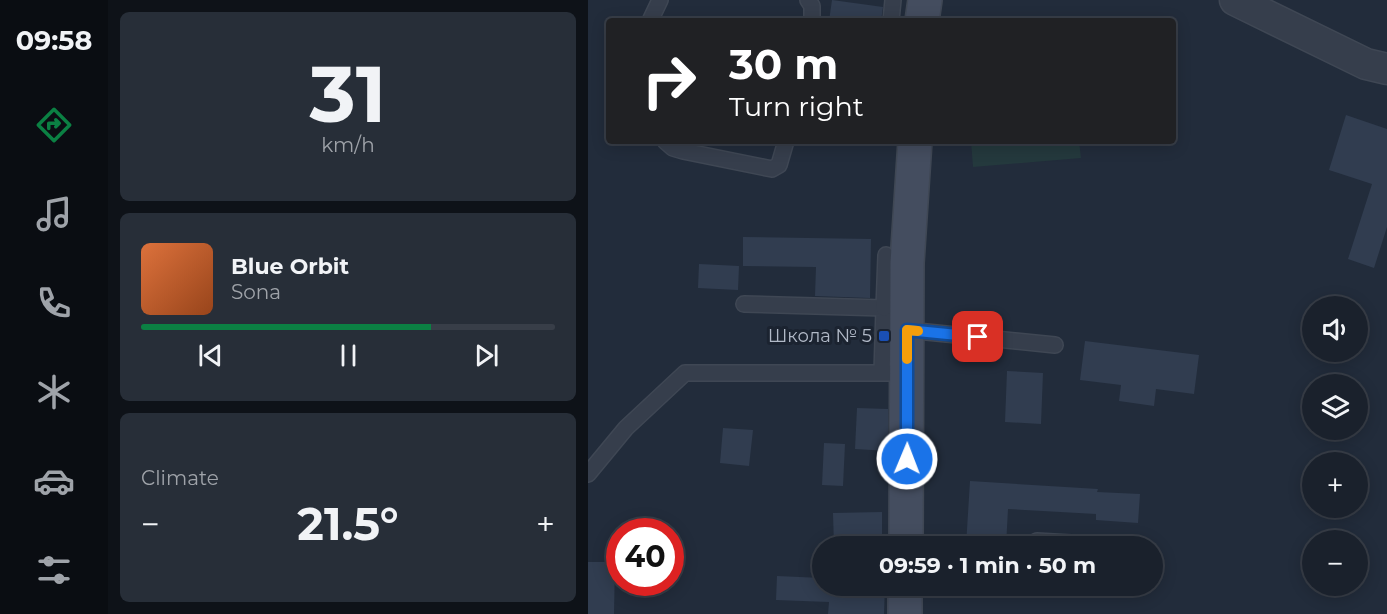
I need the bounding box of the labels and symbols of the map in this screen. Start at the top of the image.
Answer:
pin [952,311,1003,362]
place label: Школа № 5 [768,325,872,347]
marker: Школа № 5 [877,329,891,343]
position arrow [875,427,939,491]
speed limit sign: 40 [606,518,684,596]

